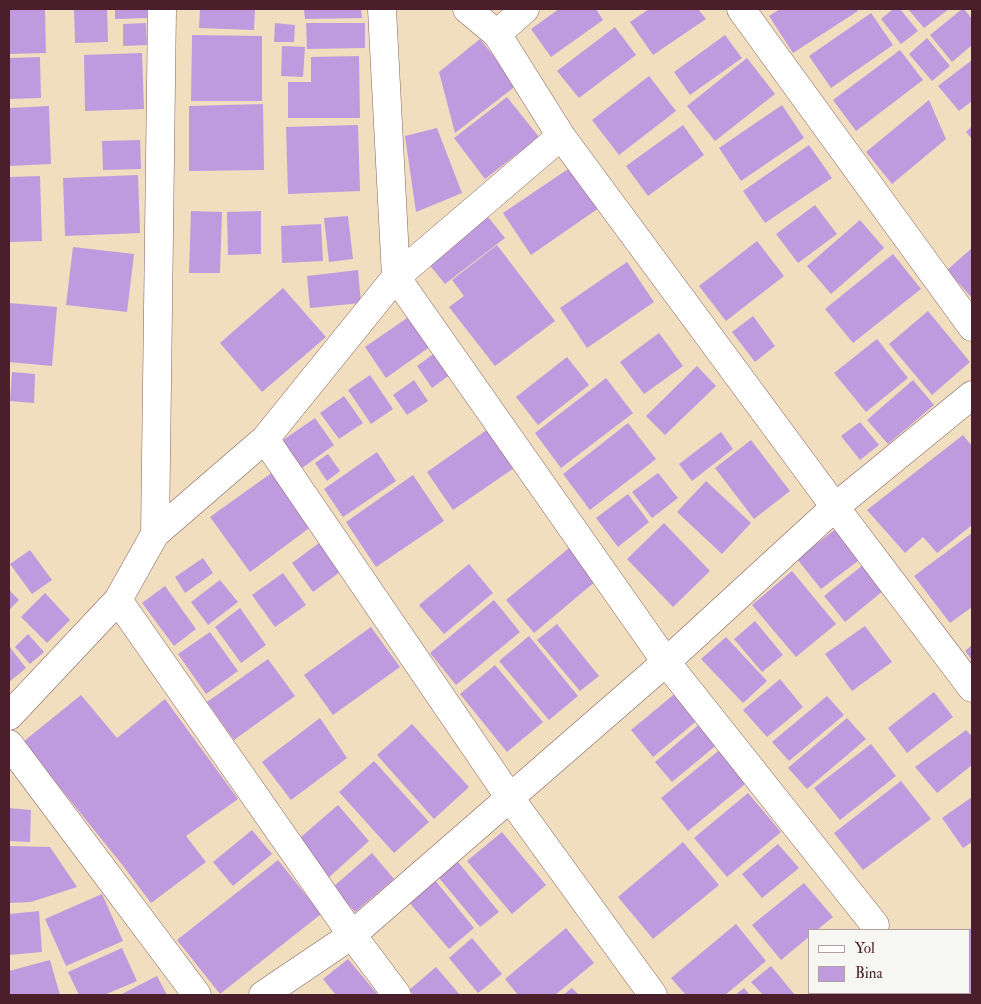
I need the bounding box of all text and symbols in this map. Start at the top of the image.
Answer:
legend [808,929,971,994]
text: Yol [855,939,875,958]
text: Bina [855,964,883,983]

